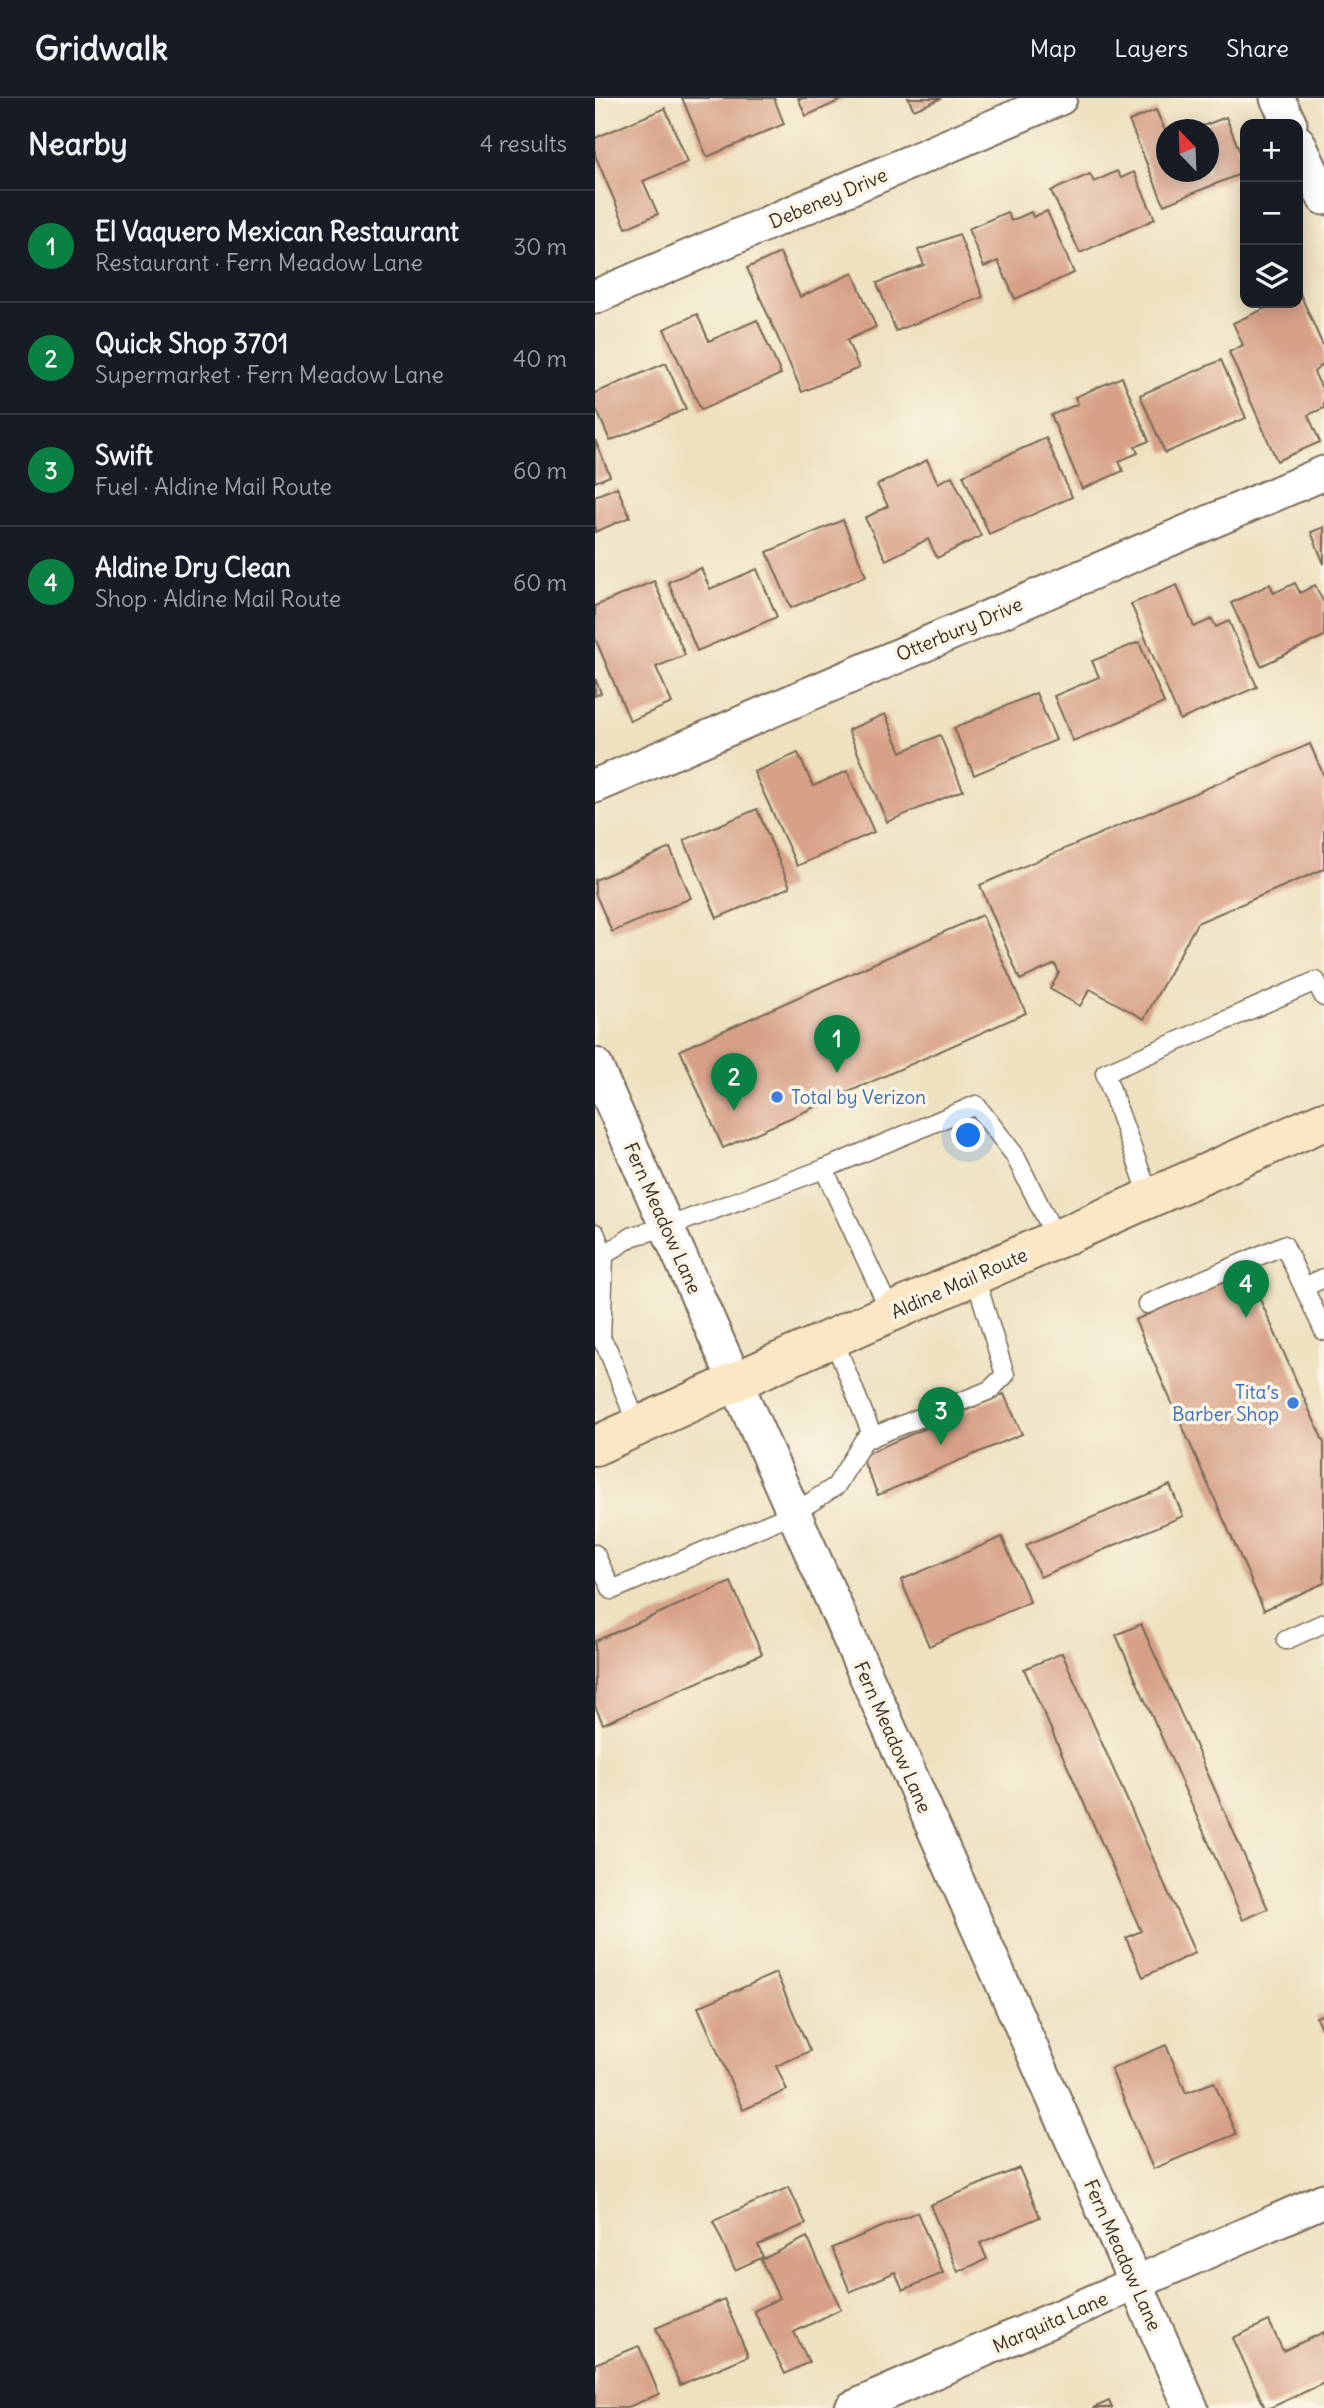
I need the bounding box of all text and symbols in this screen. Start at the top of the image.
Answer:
text: Gridwalk [35,27,168,69]
text: Map [1030,33,1076,63]
text: Layers [1114,33,1188,63]
text: Share [1226,33,1289,63]
north arrow [1156,119,1219,182]
map controls [1240,119,1303,308]
button: + [1240,119,1303,182]
text: Nearby [28,125,128,163]
text: 4 results [480,129,567,158]
street label: Debeney Drive [765,162,891,234]
button: − [1240,182,1303,245]
text: El Vaquero Mexican Restaurant [95,215,459,248]
text: 1 [46,232,56,261]
text: 30 m [513,232,567,261]
button: layers [1240,245,1303,308]
text: Restaurant · Fern Meadow Lane [95,248,423,277]
text: Quick Shop 3701 [95,327,288,360]
text: 2 [45,344,57,373]
text: 40 m [513,344,567,373]
text: Supermarket · Fern Meadow Lane [95,360,444,389]
text: Swift [95,439,153,472]
text: 3 [44,456,58,485]
text: 60 m [513,456,567,485]
text: Fuel · Aldine Mail Route [95,472,332,501]
text: Aldine Dry Clean [95,551,291,584]
text: 4 [44,568,58,597]
text: 60 m [513,568,567,597]
text: Shop · Aldine Mail Route [95,584,341,613]
street label: Otterbury Drive [892,592,1026,666]
pin: 1 [814,1015,860,1073]
pin: 2 [711,1053,757,1111]
place label: Total by Verizon [791,1085,926,1109]
marker: Total by Verizon [769,1089,785,1105]
your location [951,1118,985,1152]
street label: Fern Meadow Lane [619,1139,707,1297]
street label: Aldine Mail Route [887,1242,1031,1324]
pin: 4 [1223,1260,1269,1318]
place label: Tita’s Barber Shop [1172,1380,1279,1426]
pin: 3 [918,1387,964,1445]
marker: Tita’s Barber Shop [1285,1395,1301,1411]
street label: Fern Meadow Lane [849,1658,937,1816]
street label: Fern Meadow Lane [1079,2176,1167,2334]
street label: Marquita Lane [989,2286,1111,2358]

